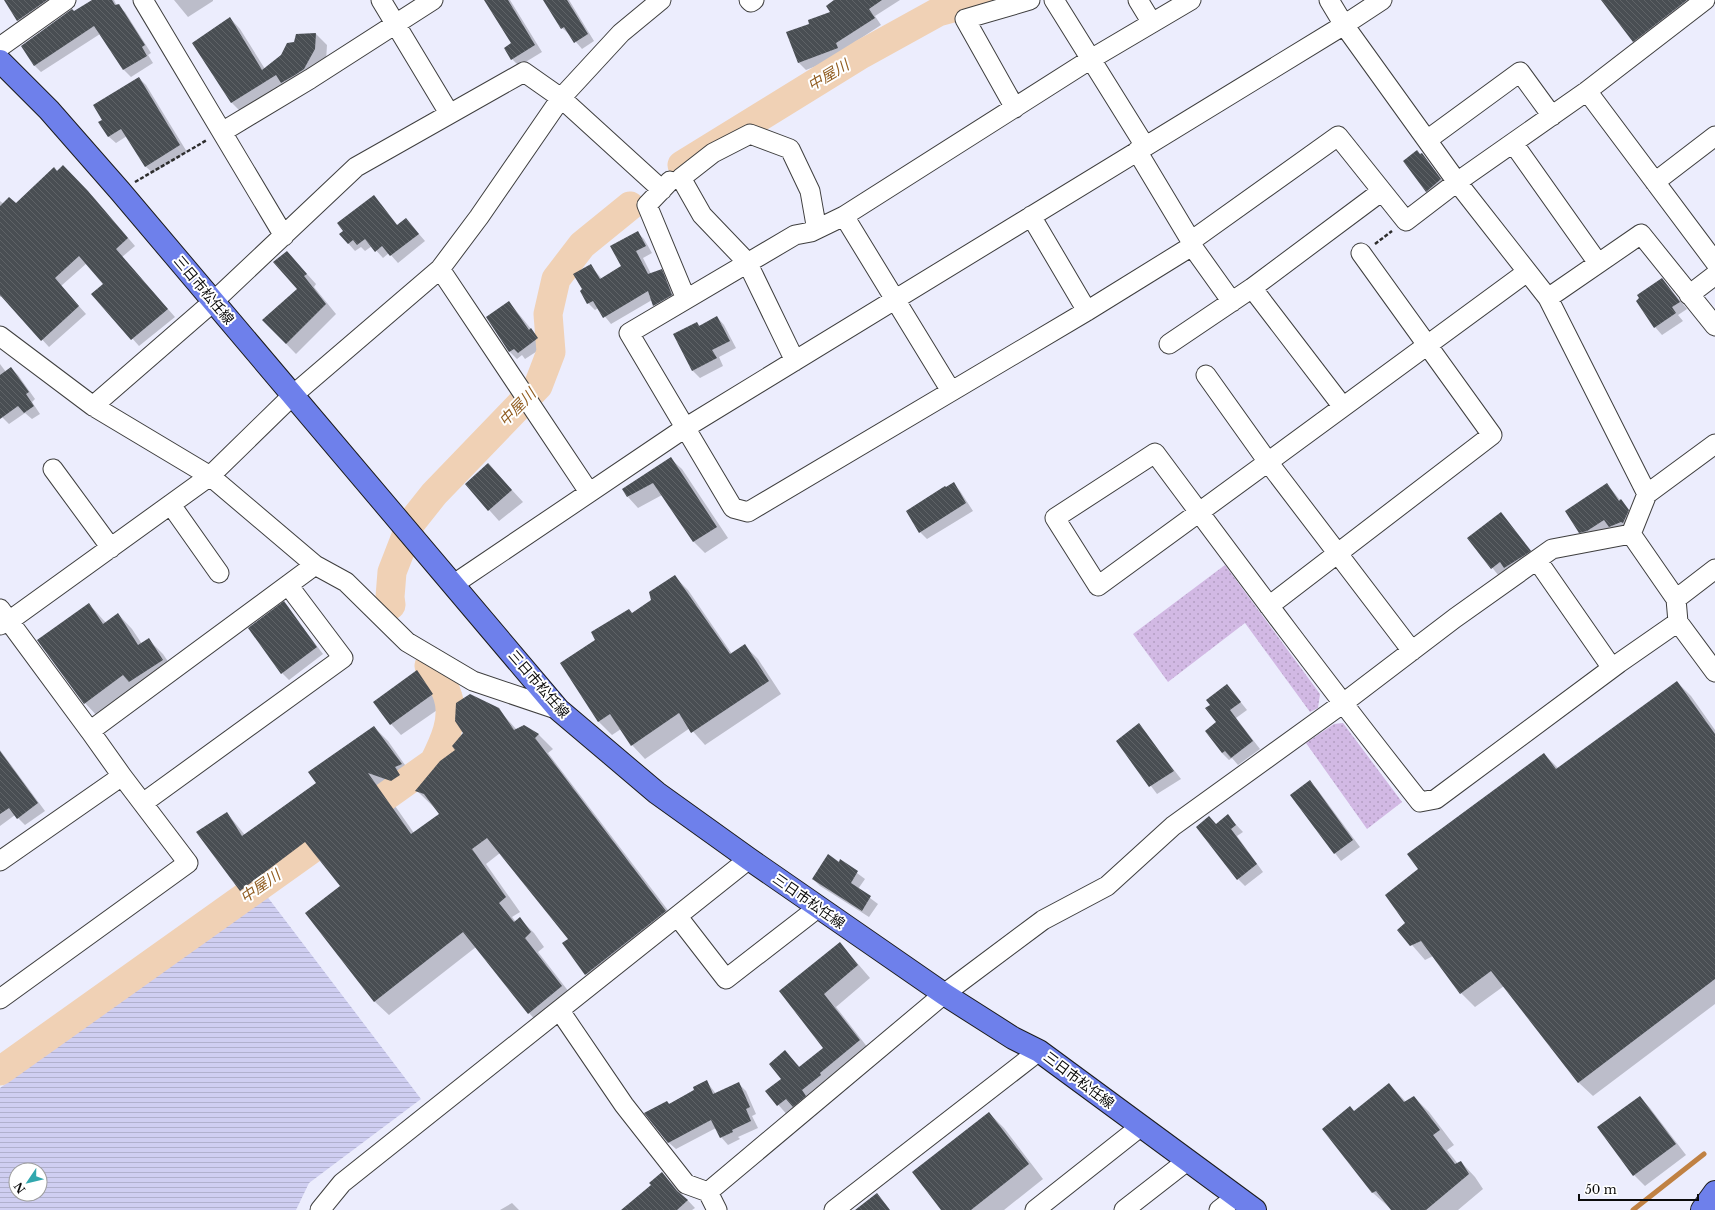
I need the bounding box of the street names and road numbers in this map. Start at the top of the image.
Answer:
street label: 三日市松任線 [170,252,238,328]
street label: 三日市松任線 [505,646,573,722]
street label: 三日市松任線 [769,870,849,932]
street label: 三日市松任線 [1040,1048,1118,1112]

